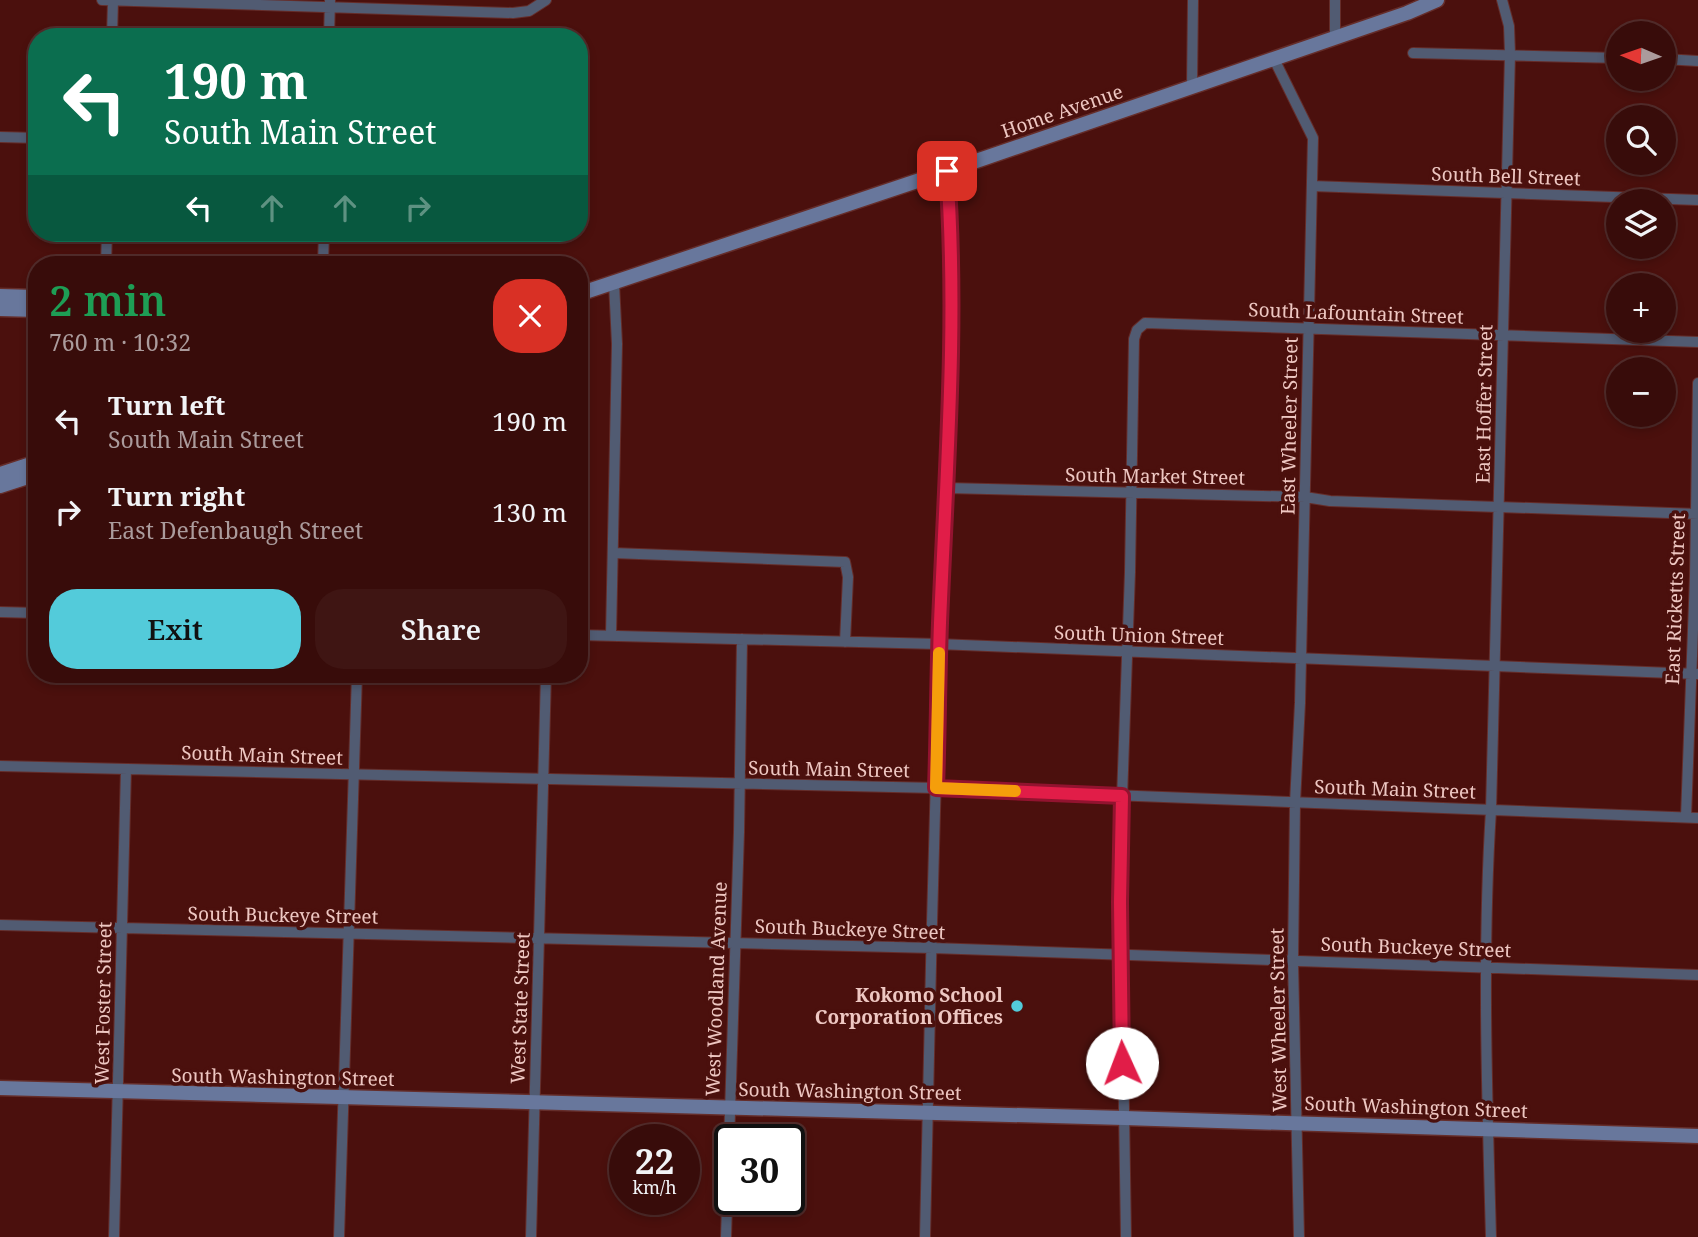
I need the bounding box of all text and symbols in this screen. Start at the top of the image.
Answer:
north arrow [1606,21,1676,91]
map controls [1606,21,1676,427]
text: 190 m [164,47,308,113]
icon: left [49,56,140,147]
street label: Home Avenue [998,78,1126,144]
button: search [1606,105,1676,175]
text: South Main Street [164,110,437,153]
pin [917,141,977,201]
icon: arrive [928,152,966,190]
street label: South Bell Street [1431,160,1581,192]
icon: left [180,189,218,227]
icon: ahead [253,189,291,227]
icon: ahead [326,189,364,227]
icon: right [399,189,437,227]
button: layers [1606,189,1676,259]
text: 2 min [49,271,166,328]
button: + [1606,273,1676,343]
button: close [493,279,567,353]
street label: South Lafountain Street [1248,296,1464,330]
street label: East Hoffer Street [1470,324,1498,484]
text: 760 m · 10:32 [49,326,191,358]
street label: East Wheeler Street [1274,337,1304,515]
button: − [1606,357,1676,427]
text: Turn left [108,387,225,423]
icon: left [49,402,87,440]
text: 190 m [492,403,567,439]
text: South Main Street [108,423,304,455]
street label: South Market Street [1065,461,1246,491]
text: Turn right [108,478,245,514]
icon: right [49,493,87,531]
text: 130 m [492,494,567,530]
street label: East Ricketts Street [1659,513,1691,685]
text: East Defenbaugh Street [108,514,363,546]
button: Exit [49,589,301,669]
button: Share [315,589,567,669]
street label: South Union Street [1054,619,1225,651]
street label: South Main Street [181,739,344,771]
street label: South Main Street [748,755,910,783]
street label: South Main Street [1314,773,1477,805]
street label: West Woodland Avenue [699,881,733,1097]
street label: South Buckeye Street [187,900,379,930]
street label: South Buckeye Street [754,913,946,945]
street label: West Foster Street [89,921,117,1085]
street label: West Wheeler Street [1263,927,1293,1112]
street label: West State Street [504,931,536,1084]
street label: South Buckeye Street [1320,931,1512,963]
place label: Kokomo School Corporation Offices [815,982,1003,1030]
marker: Kokomo School Corporation Offices [1009,998,1025,1014]
position arrow [1085,1026,1159,1100]
street label: South Washington Street [171,1062,395,1092]
street label: South Washington Street [738,1076,962,1106]
street label: South Washington Street [1304,1090,1528,1124]
speed limit sign: 30 [714,1124,805,1215]
text: 22 [635,1137,674,1184]
text: km/h [632,1175,677,1199]

